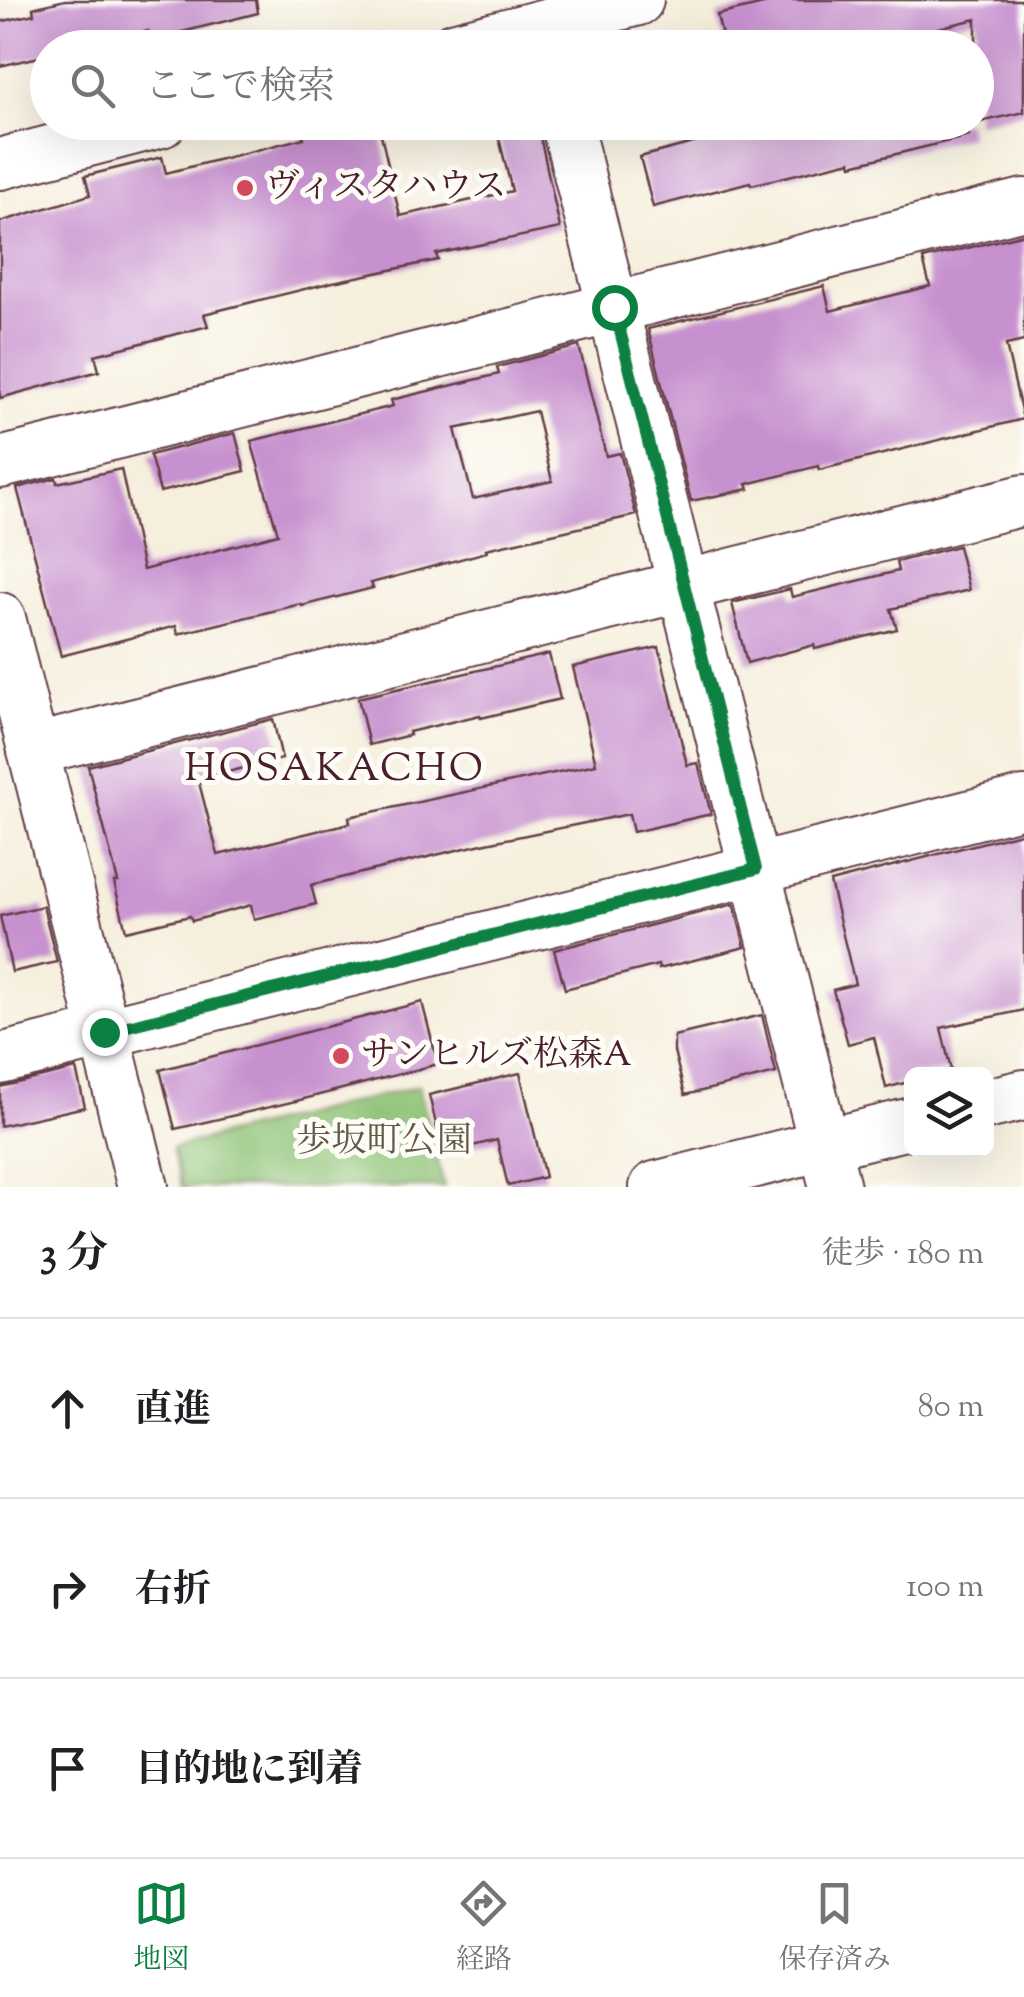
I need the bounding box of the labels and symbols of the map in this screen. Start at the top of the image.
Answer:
place label: ヴィスタハウス [265,163,507,214]
marker: ヴィスタハウス [234,177,256,199]
route start [592,285,638,331]
district label: HOSAKACHO [185,742,485,799]
route end [82,1010,128,1056]
place label: サンヒルズ松森A [361,1031,632,1082]
marker: サンヒルズ松森A [330,1045,352,1067]
park label: 歩坂町公園 [296,1117,472,1168]

